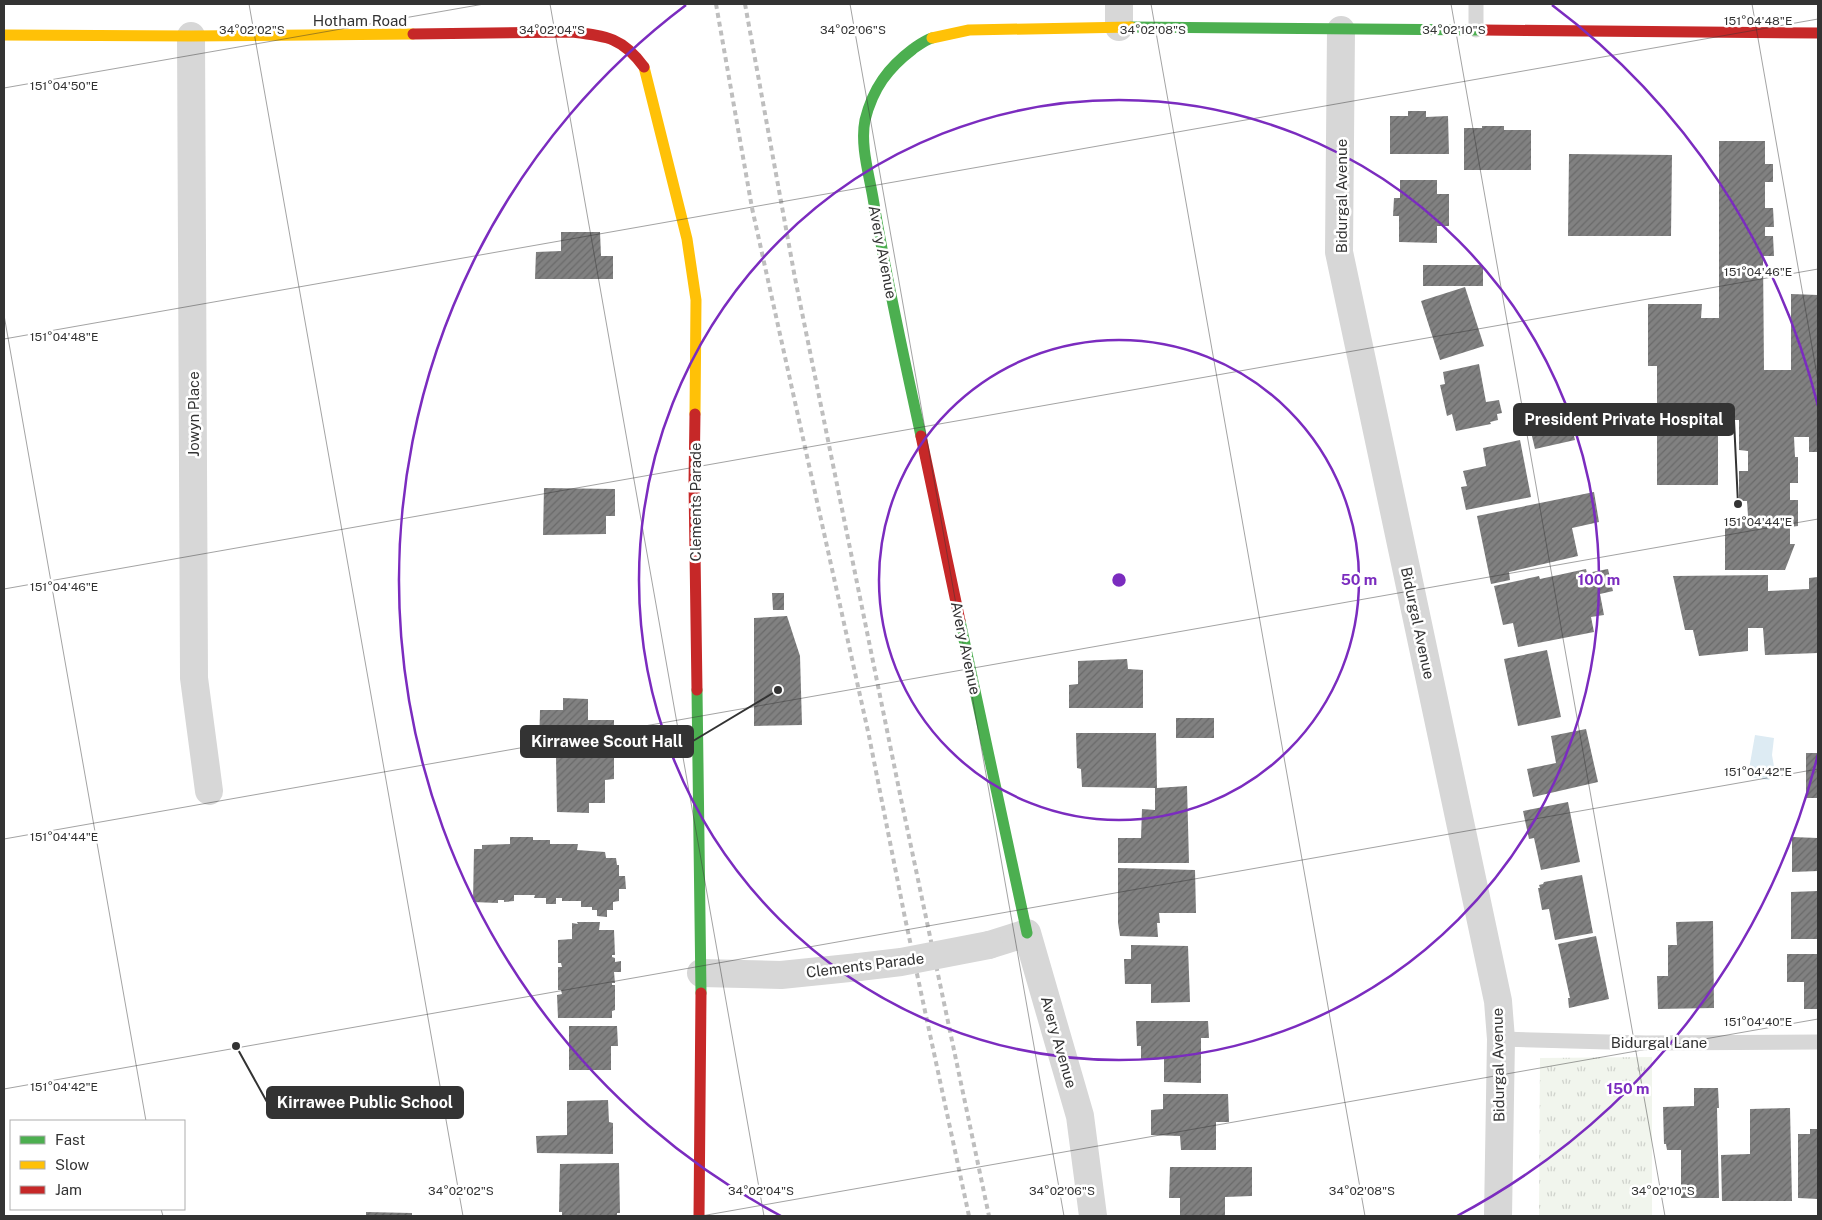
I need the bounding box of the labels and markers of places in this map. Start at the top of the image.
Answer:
callout: President Private Hospital [1514,404,1734,435]
centre of rings [1110,571,1128,589]
callout: Kirrawee Scout Hall [521,726,693,757]
callout: Kirrawee Public School [267,1087,463,1118]

